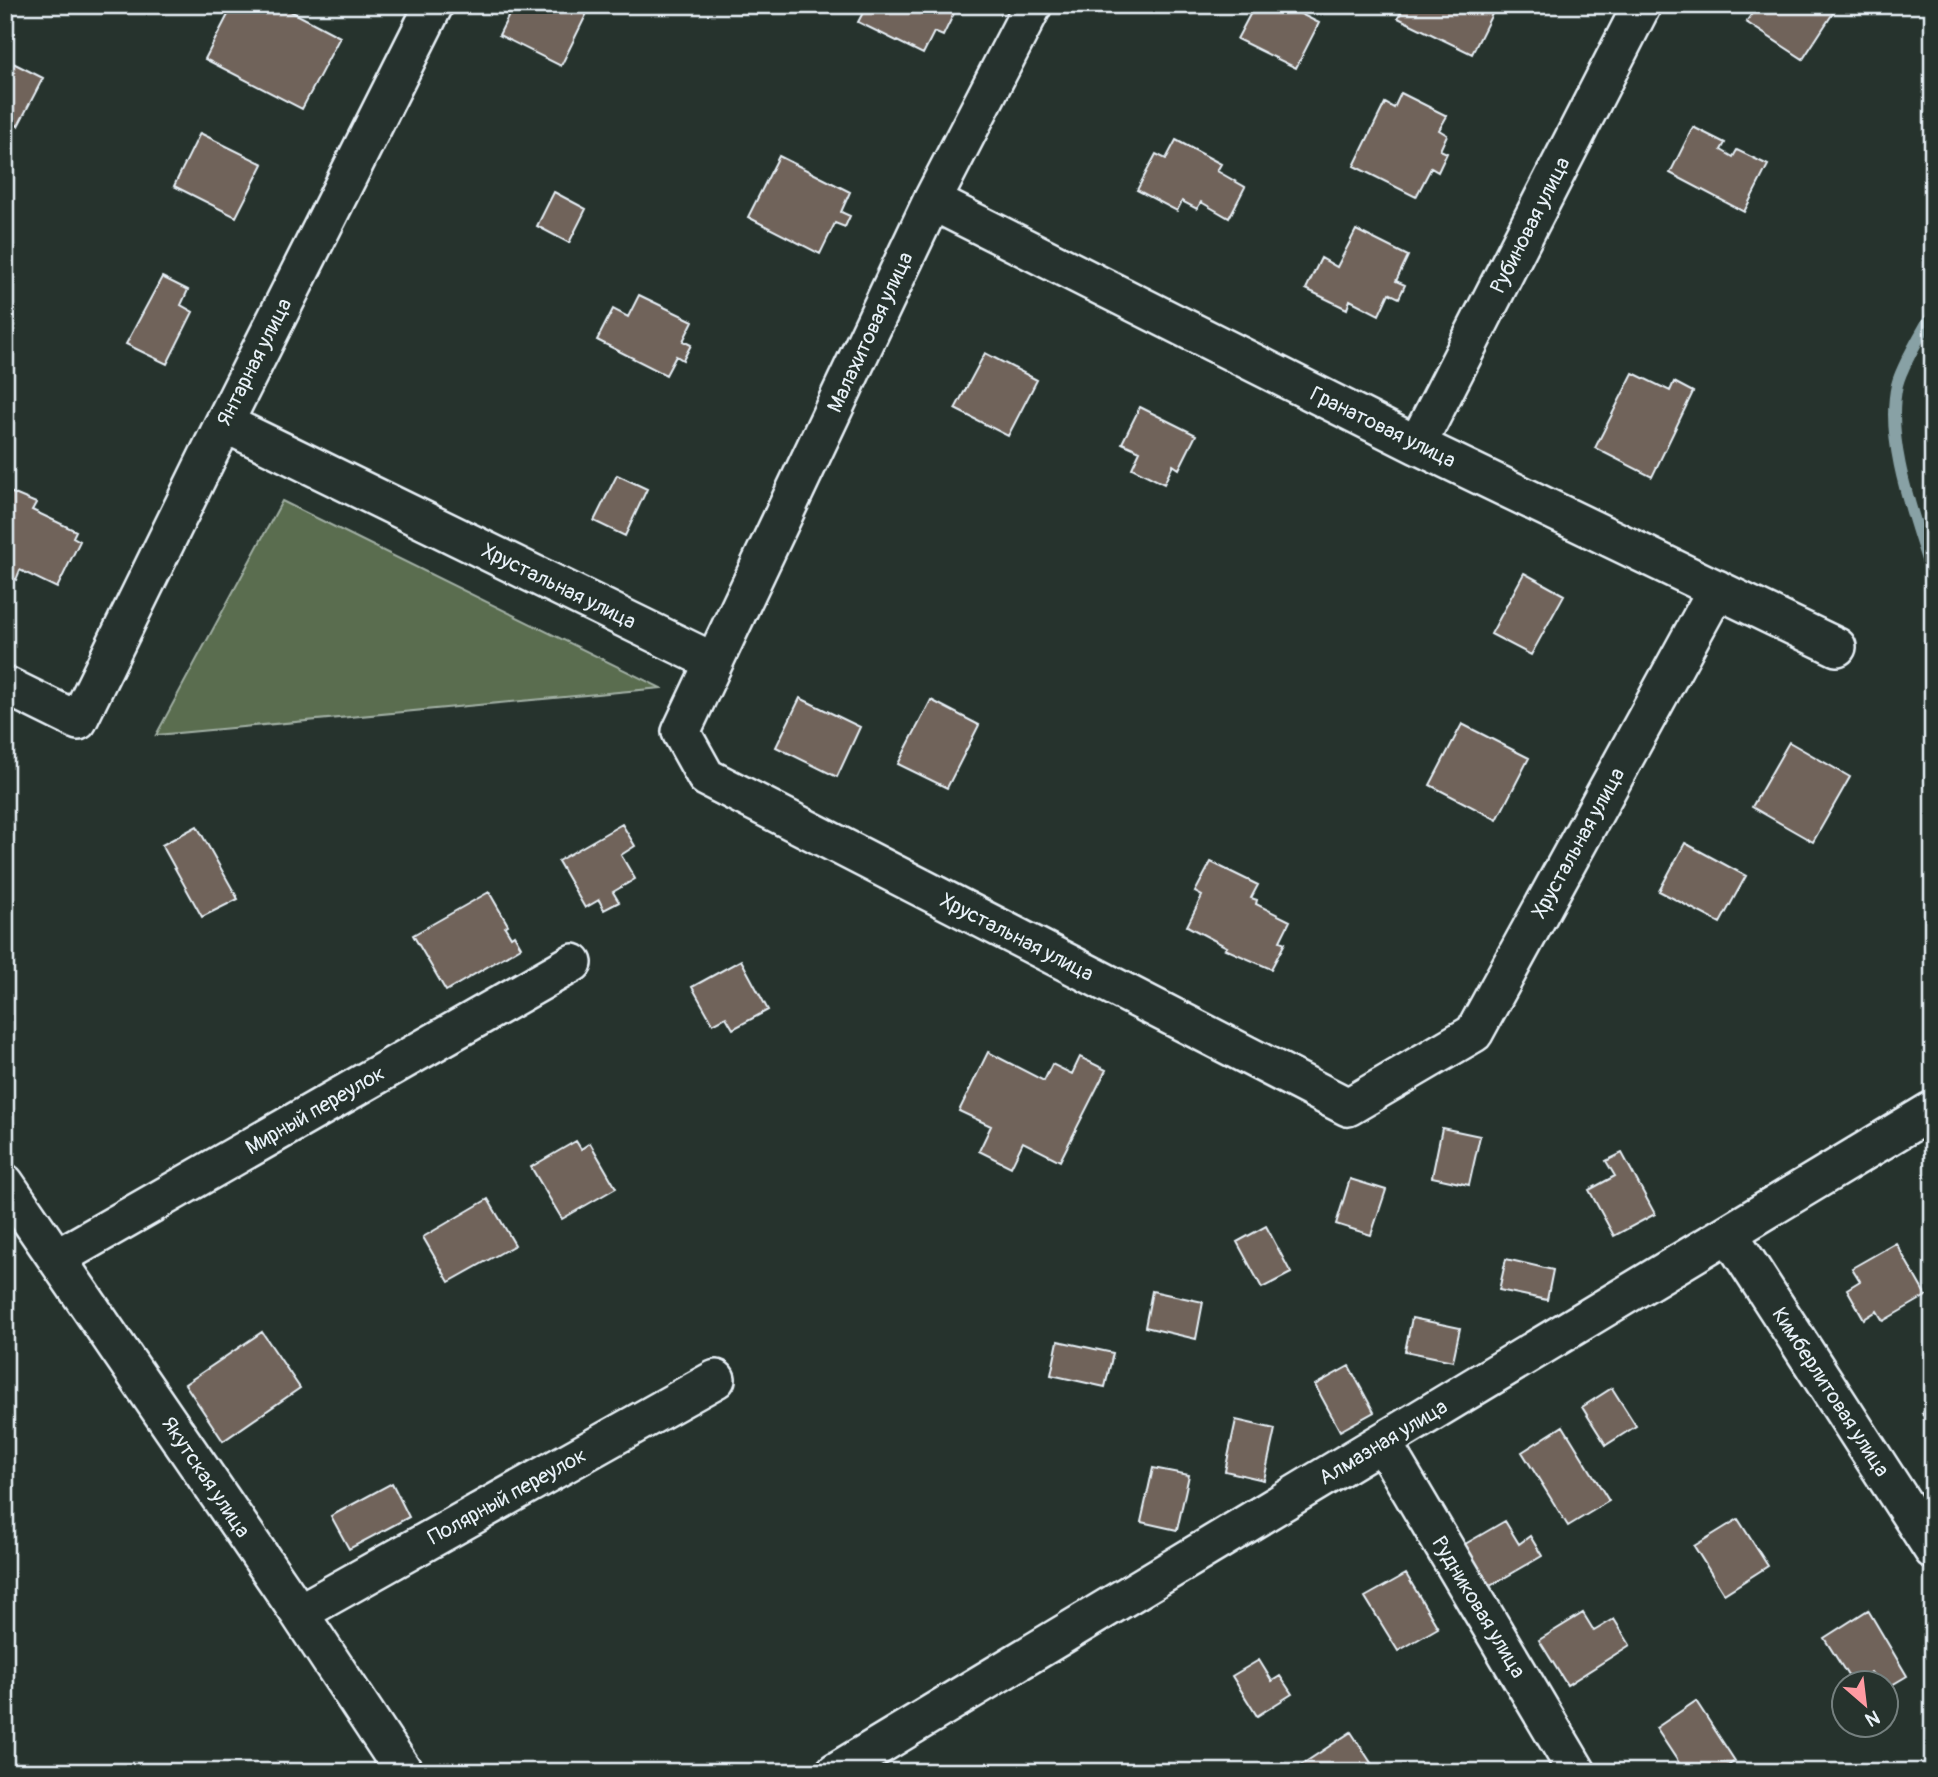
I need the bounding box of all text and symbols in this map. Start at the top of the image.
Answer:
street label: Рубиновая улица [1485,153,1576,298]
street label: Малахитовая улица [821,248,919,417]
street label: Янтарная улица [211,294,298,431]
street label: Гранатовая улица [1306,381,1460,474]
street label: Хрустальная улица [477,537,640,635]
street label: Хрустальная улица [1526,763,1631,923]
street label: Хрустальная улица [936,887,1098,988]
street label: Мирный переулок [241,1060,390,1161]
street label: Кимберлитовая улица [1766,1302,1895,1482]
street label: Алмазная улица [1314,1393,1453,1491]
street label: Якутская улица [155,1412,256,1543]
street label: Полярный переулок [423,1442,591,1551]
street label: Рудниковая улица [1426,1531,1532,1683]
north arrow [1829,1668,1899,1738]
text: N [1861,1705,1884,1732]

